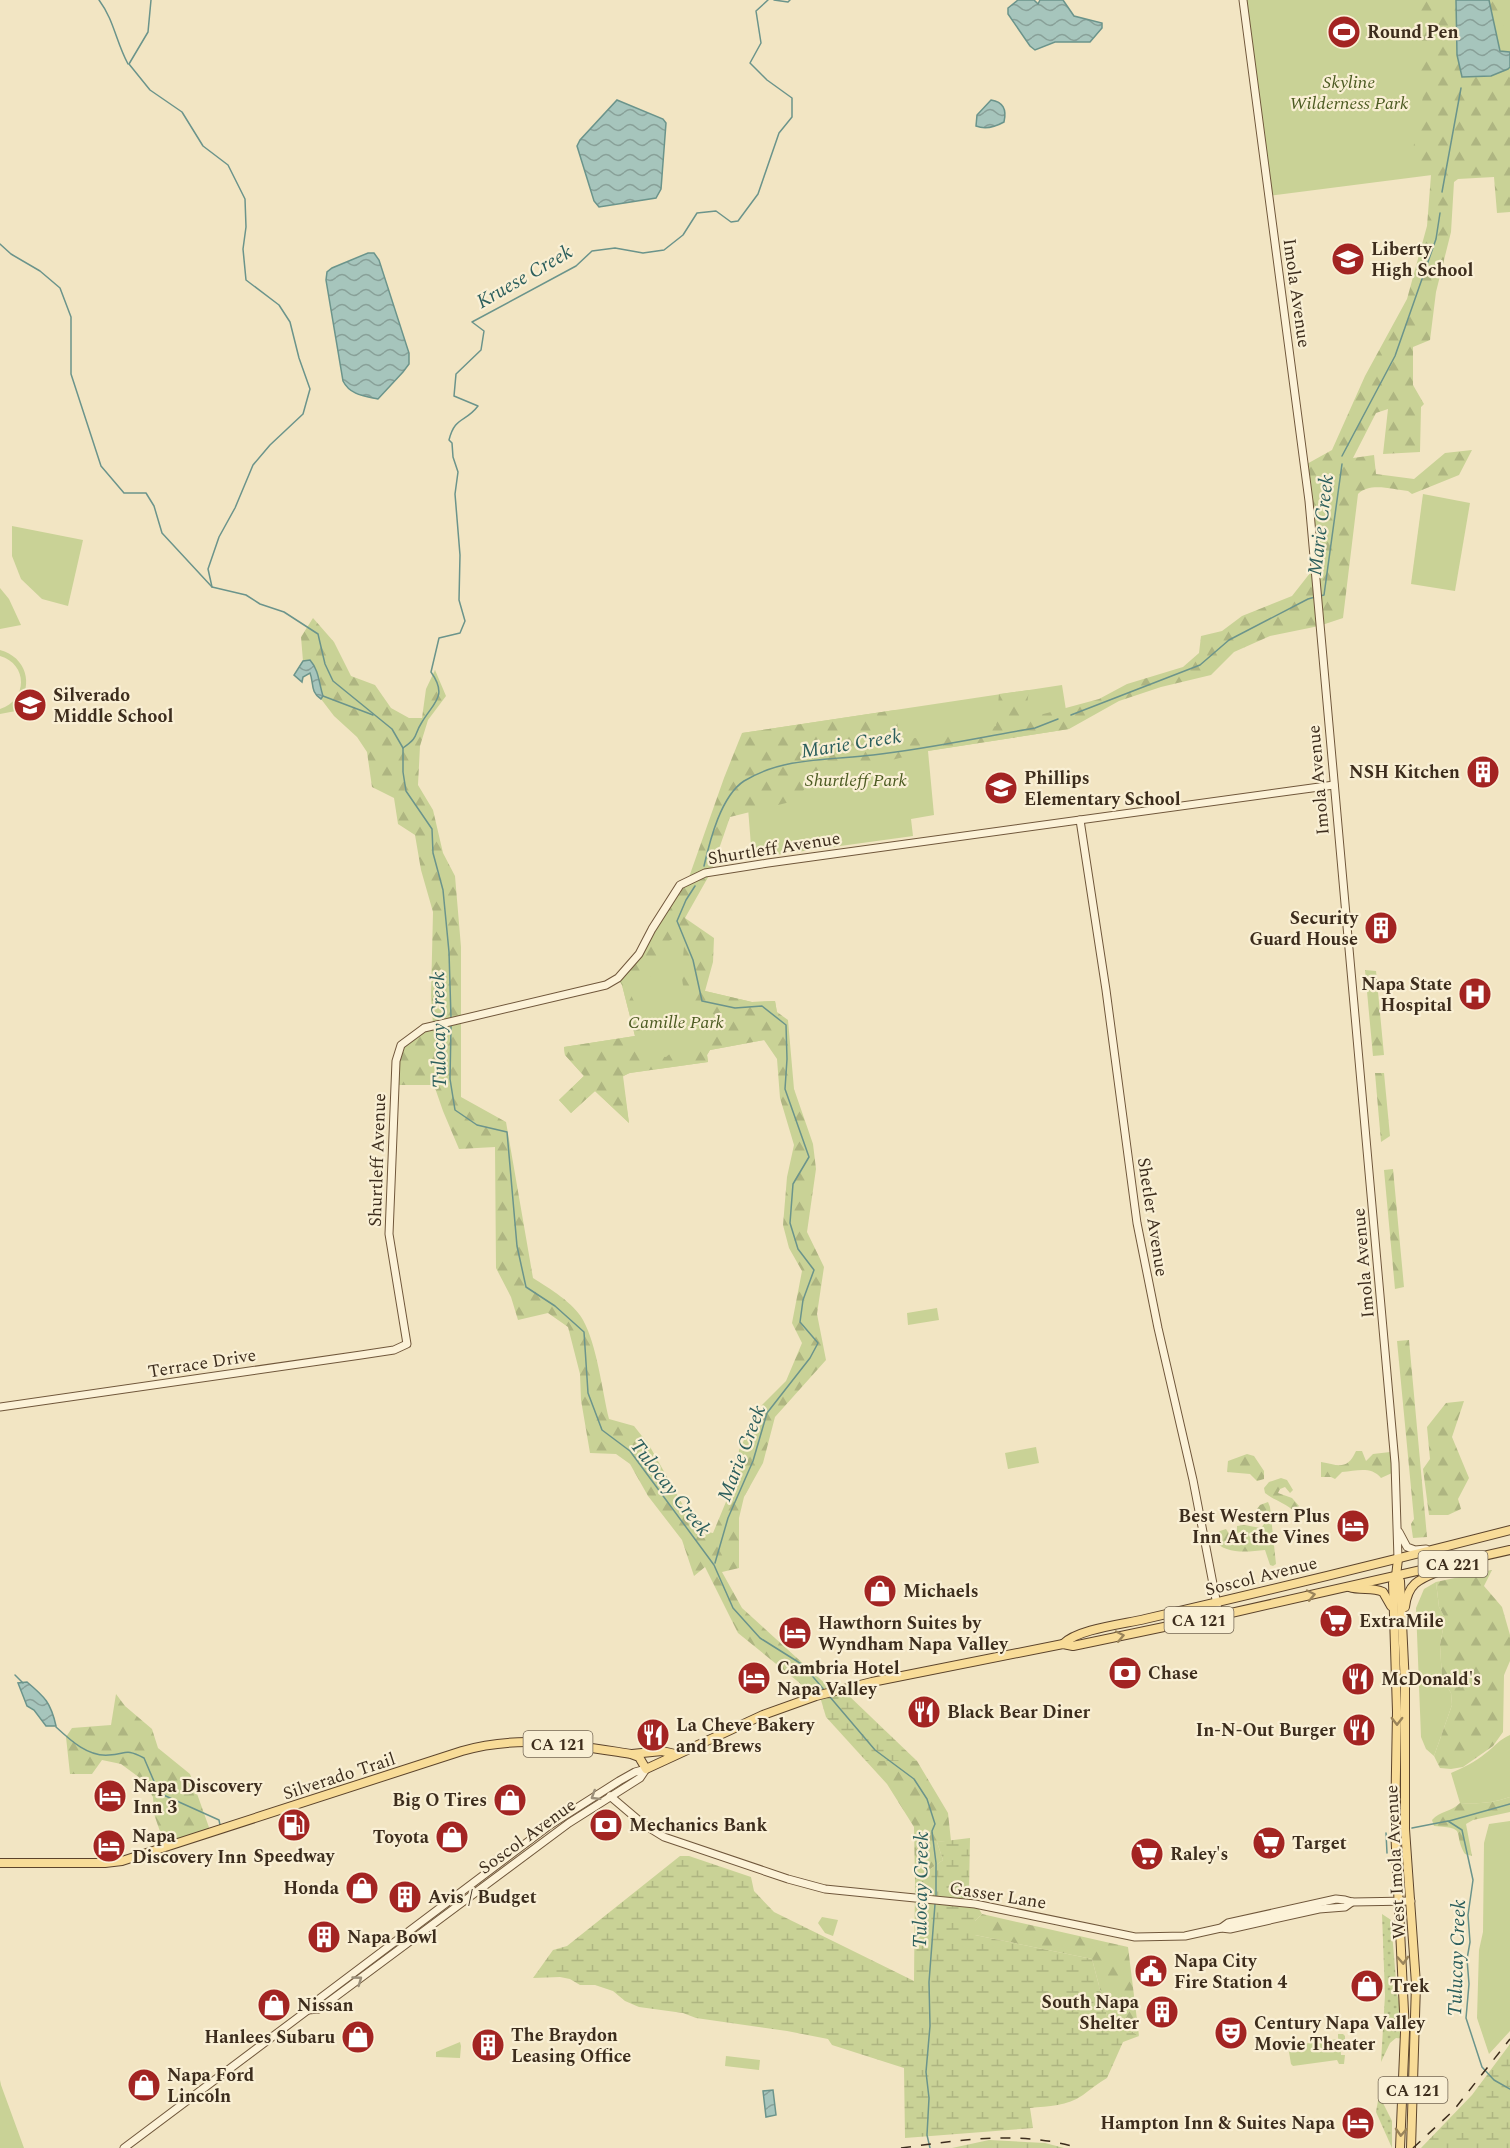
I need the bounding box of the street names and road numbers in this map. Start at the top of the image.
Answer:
street label: Imola Avenue [1275,237,1318,350]
street label: Imola Avenue [1300,724,1337,836]
street label: Shurtleff Avenue [706,825,842,872]
street label: Shurtleff Avenue [362,1093,393,1227]
street label: Shetler Avenue [1130,1156,1175,1279]
street label: Imola Avenue [1345,1207,1382,1319]
street label: Terrace Drive [146,1342,258,1385]
street label: Soscol Avenue [1202,1549,1320,1603]
road number: CA 221 [1418,1551,1488,1577]
road number: CA 121 [1164,1607,1234,1633]
road number: CA 121 [524,1731,592,1757]
street label: Silverado Trail [279,1746,399,1807]
street label: West Imola Avenue [1378,1784,1413,1940]
street label: Soscol Avenue [473,1792,582,1881]
street label: Gasser Lane [948,1875,1048,1916]
road number: CA 121 [1378,2077,1448,2103]

